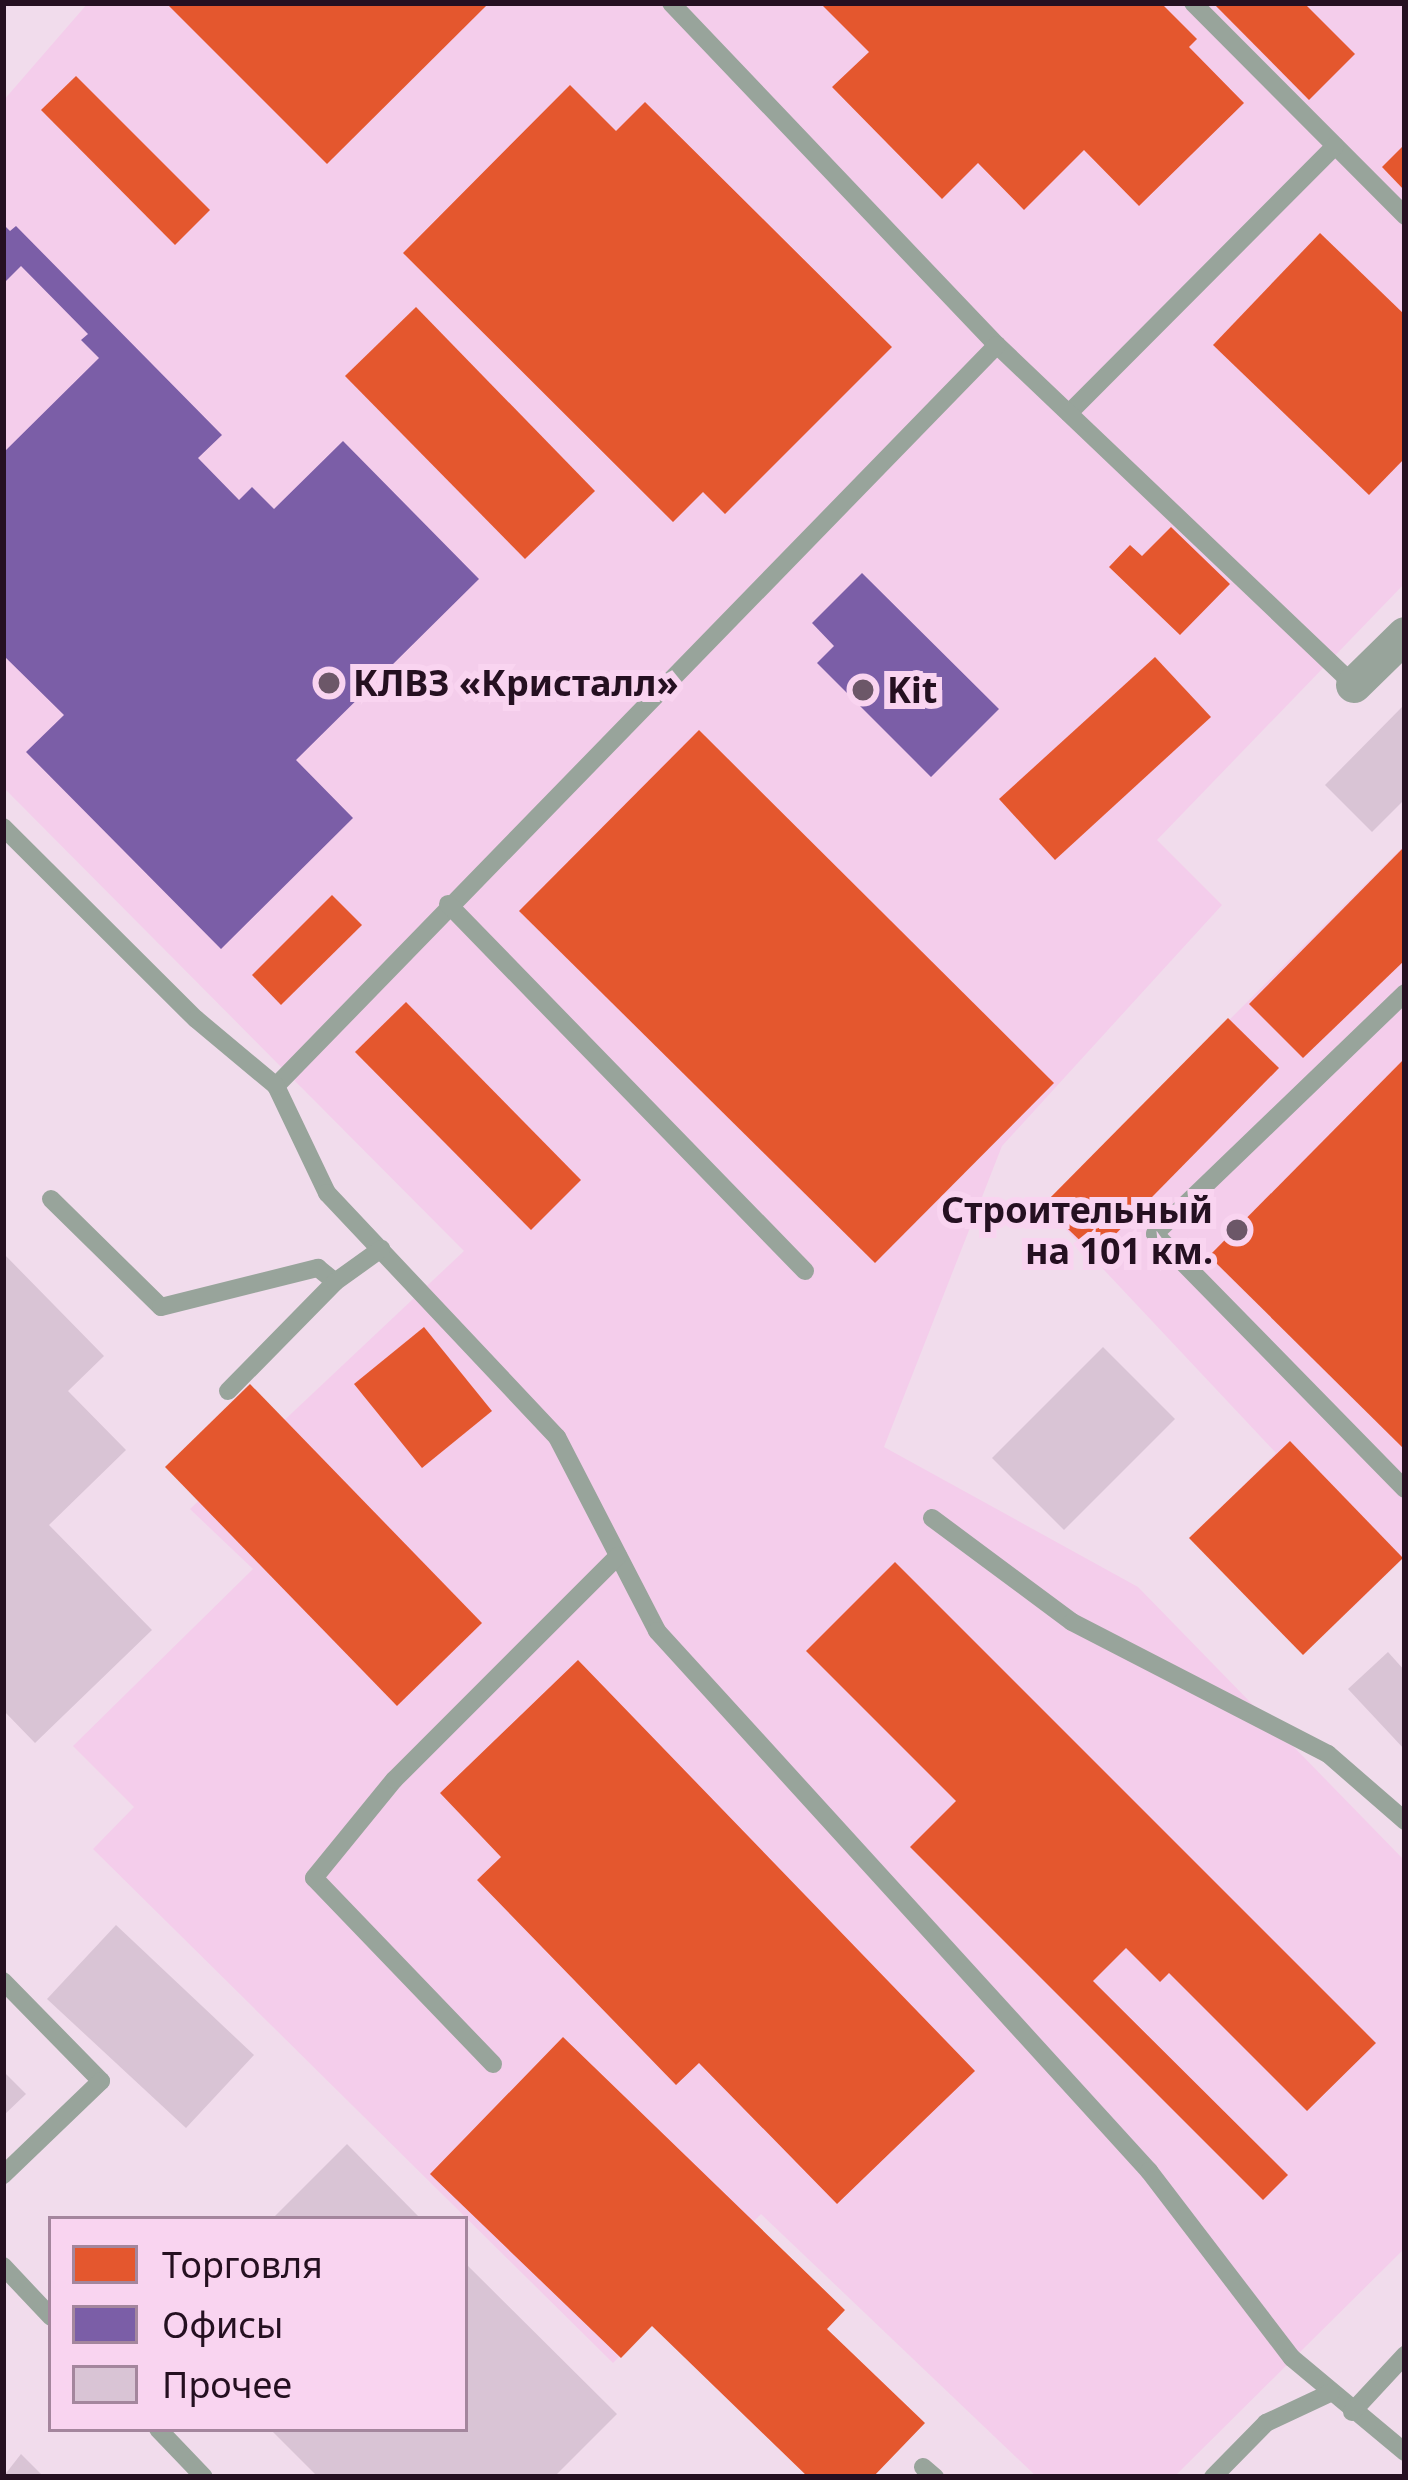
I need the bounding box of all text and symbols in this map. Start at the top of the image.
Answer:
place label: КЛВЗ «Кристалл» [353,661,679,705]
place label: Kit [887,668,937,712]
marker: КЛВЗ «Кристалл» [316,670,342,696]
marker: Kit [850,677,876,703]
place label: Строительный на 101 км. [941,1187,1213,1272]
marker: Строительный на 101 км. [1224,1217,1250,1243]
legend [48,2216,468,2432]
text: Торговля [162,2240,323,2289]
text: Офисы [162,2300,283,2349]
text: Прочее [162,2360,292,2409]

